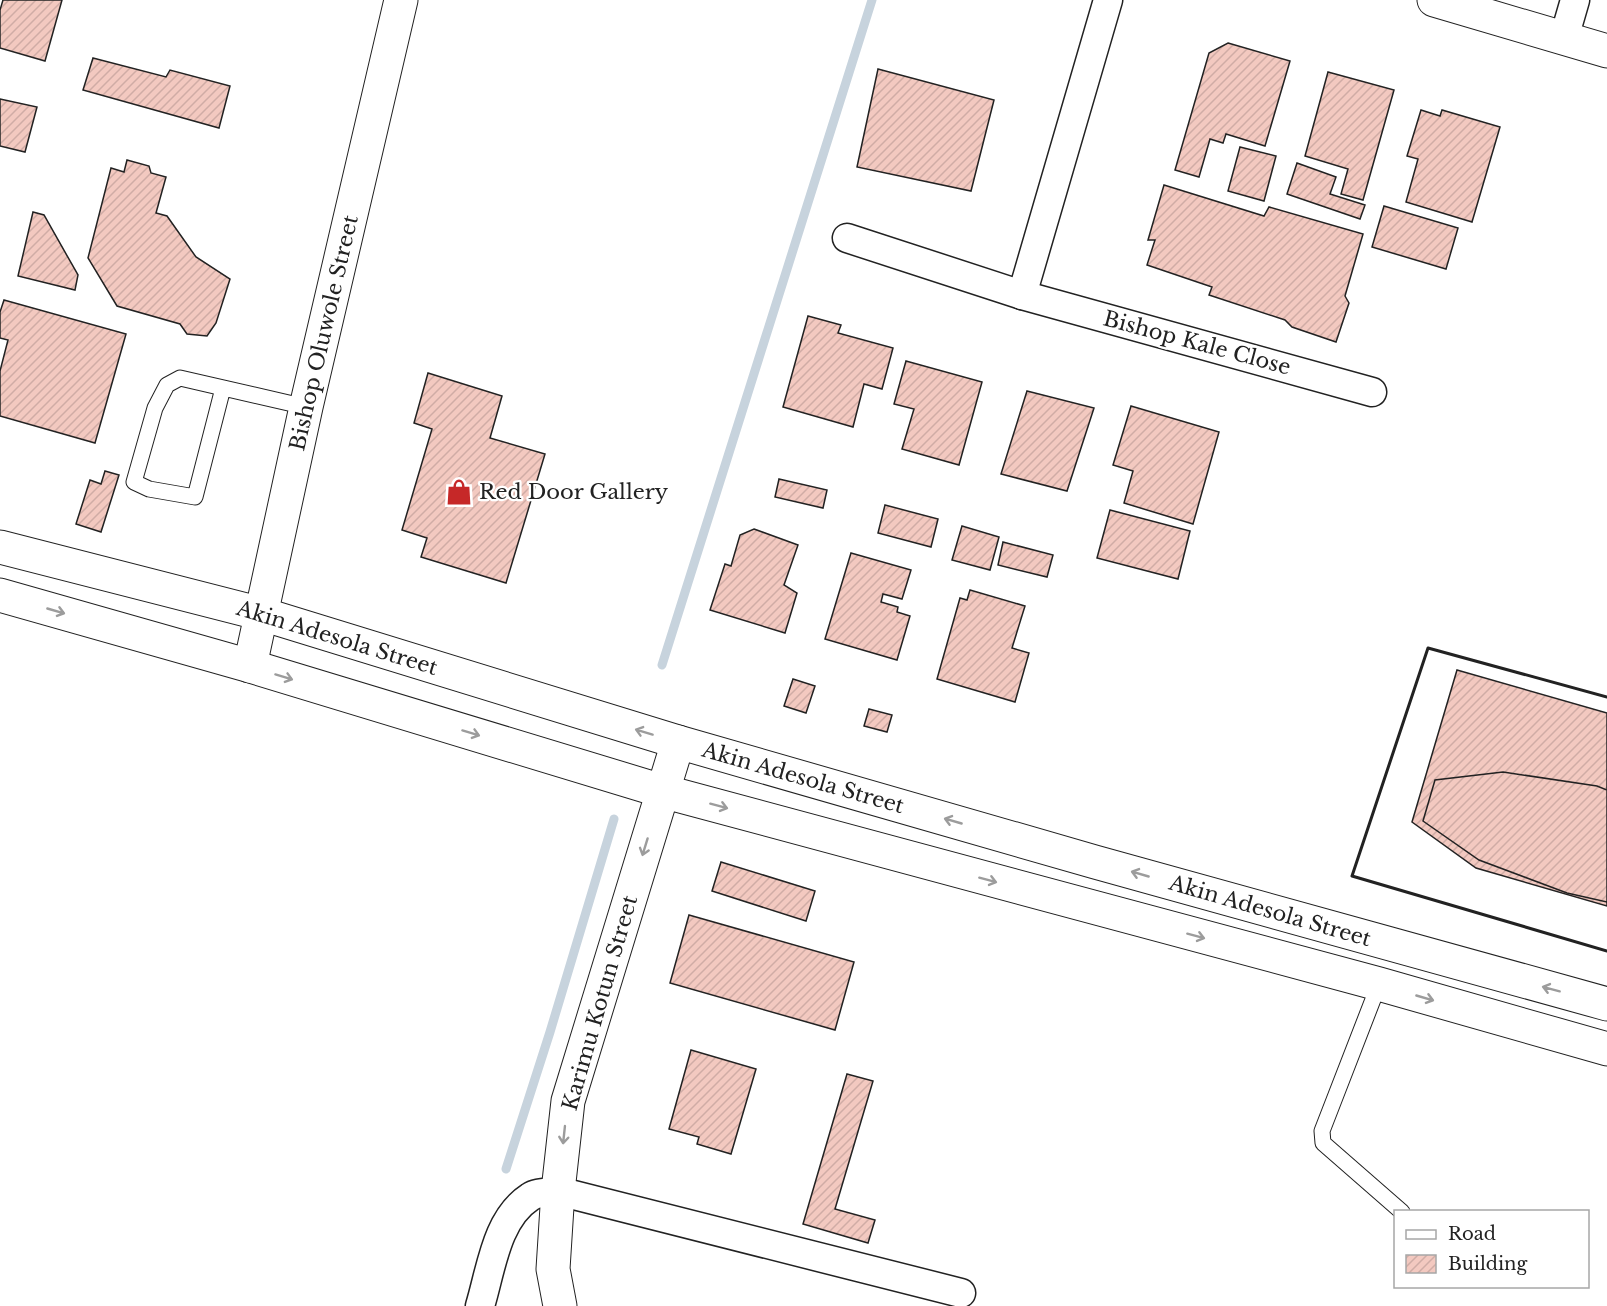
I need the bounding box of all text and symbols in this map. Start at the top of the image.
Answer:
street label: Bishop Oluwole Street [284,213,364,453]
street label: Bishop Kale Close [1100,305,1294,381]
shop icon: Red Door Gallery [444,477,474,507]
place label: Red Door Gallery [479,479,669,505]
street label: Akin Adesola Street [232,595,441,681]
one-way arrow [46,606,65,617]
one-way arrow [274,672,293,683]
one-way arrow [635,726,654,737]
one-way arrow [461,728,480,739]
street label: Akin Adesola Street [698,736,907,819]
one-way arrow [709,801,728,812]
one-way arrow [944,815,963,826]
one-way arrow [639,837,650,856]
one-way arrow [1131,868,1150,879]
street label: Akin Adesola Street [1165,869,1374,952]
one-way arrow [978,874,997,886]
street label: Karimu Kotun Street [557,892,643,1114]
one-way arrow [1187,931,1206,942]
one-way arrow [1541,982,1560,994]
one-way arrow [1415,992,1434,1004]
one-way arrow [558,1125,569,1144]
legend [1394,1210,1589,1288]
text: Road [1448,1223,1496,1245]
text: Building [1448,1253,1527,1275]

